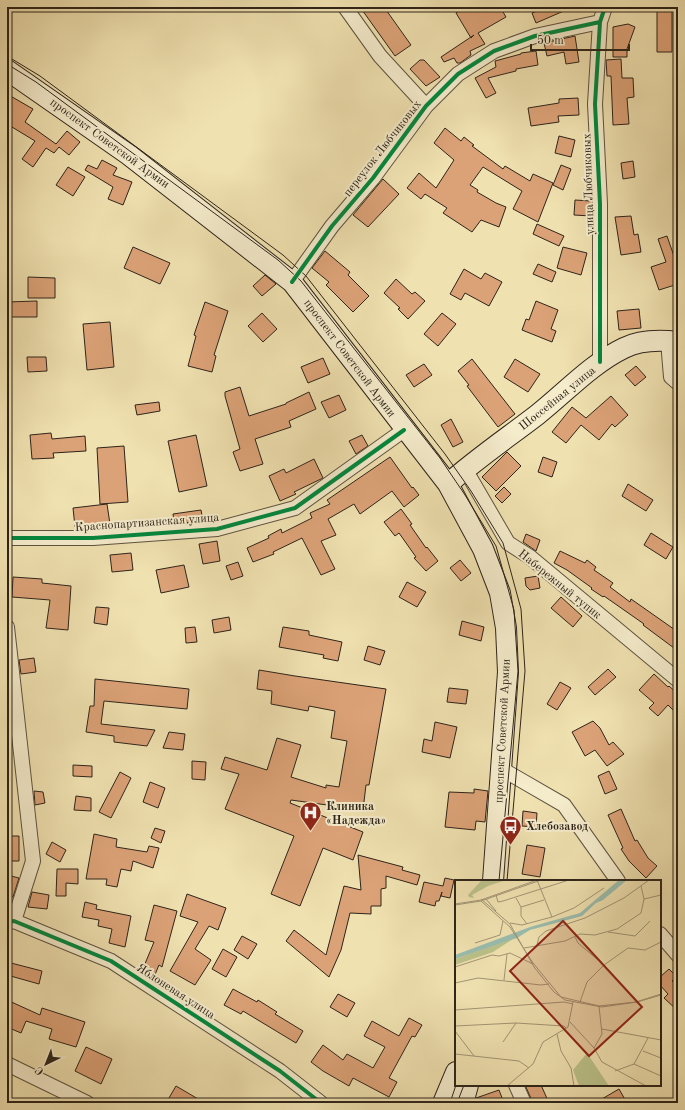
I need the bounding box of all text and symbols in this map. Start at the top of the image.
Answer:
scale bar [531,26,629,52]
text: 50 m [537,34,564,47]
street label: проспект Советской Армии [48,97,171,191]
street label: переулок Любчиковых [342,98,424,199]
street label: улица Любчиковых [581,133,597,235]
street label: проспект Советской Армии [301,297,397,420]
street label: Шоссейная улица [517,364,598,433]
street label: Краснопартизанская улица [74,512,220,534]
street label: Набережный тупик [516,548,603,622]
street label: проспект Советской Армии [493,659,513,803]
hospital icon: Клиника «Надежда» [298,800,324,833]
place label: Клиника «Надежда» [326,801,386,827]
bus stop icon: Хлебозавод [498,813,524,846]
place label: Хлебозавод [526,821,588,833]
inset map [455,880,661,1086]
street label: Яблоневая улица [134,962,217,1022]
north arrow [26,1044,66,1084]
text: С [34,1064,47,1077]

